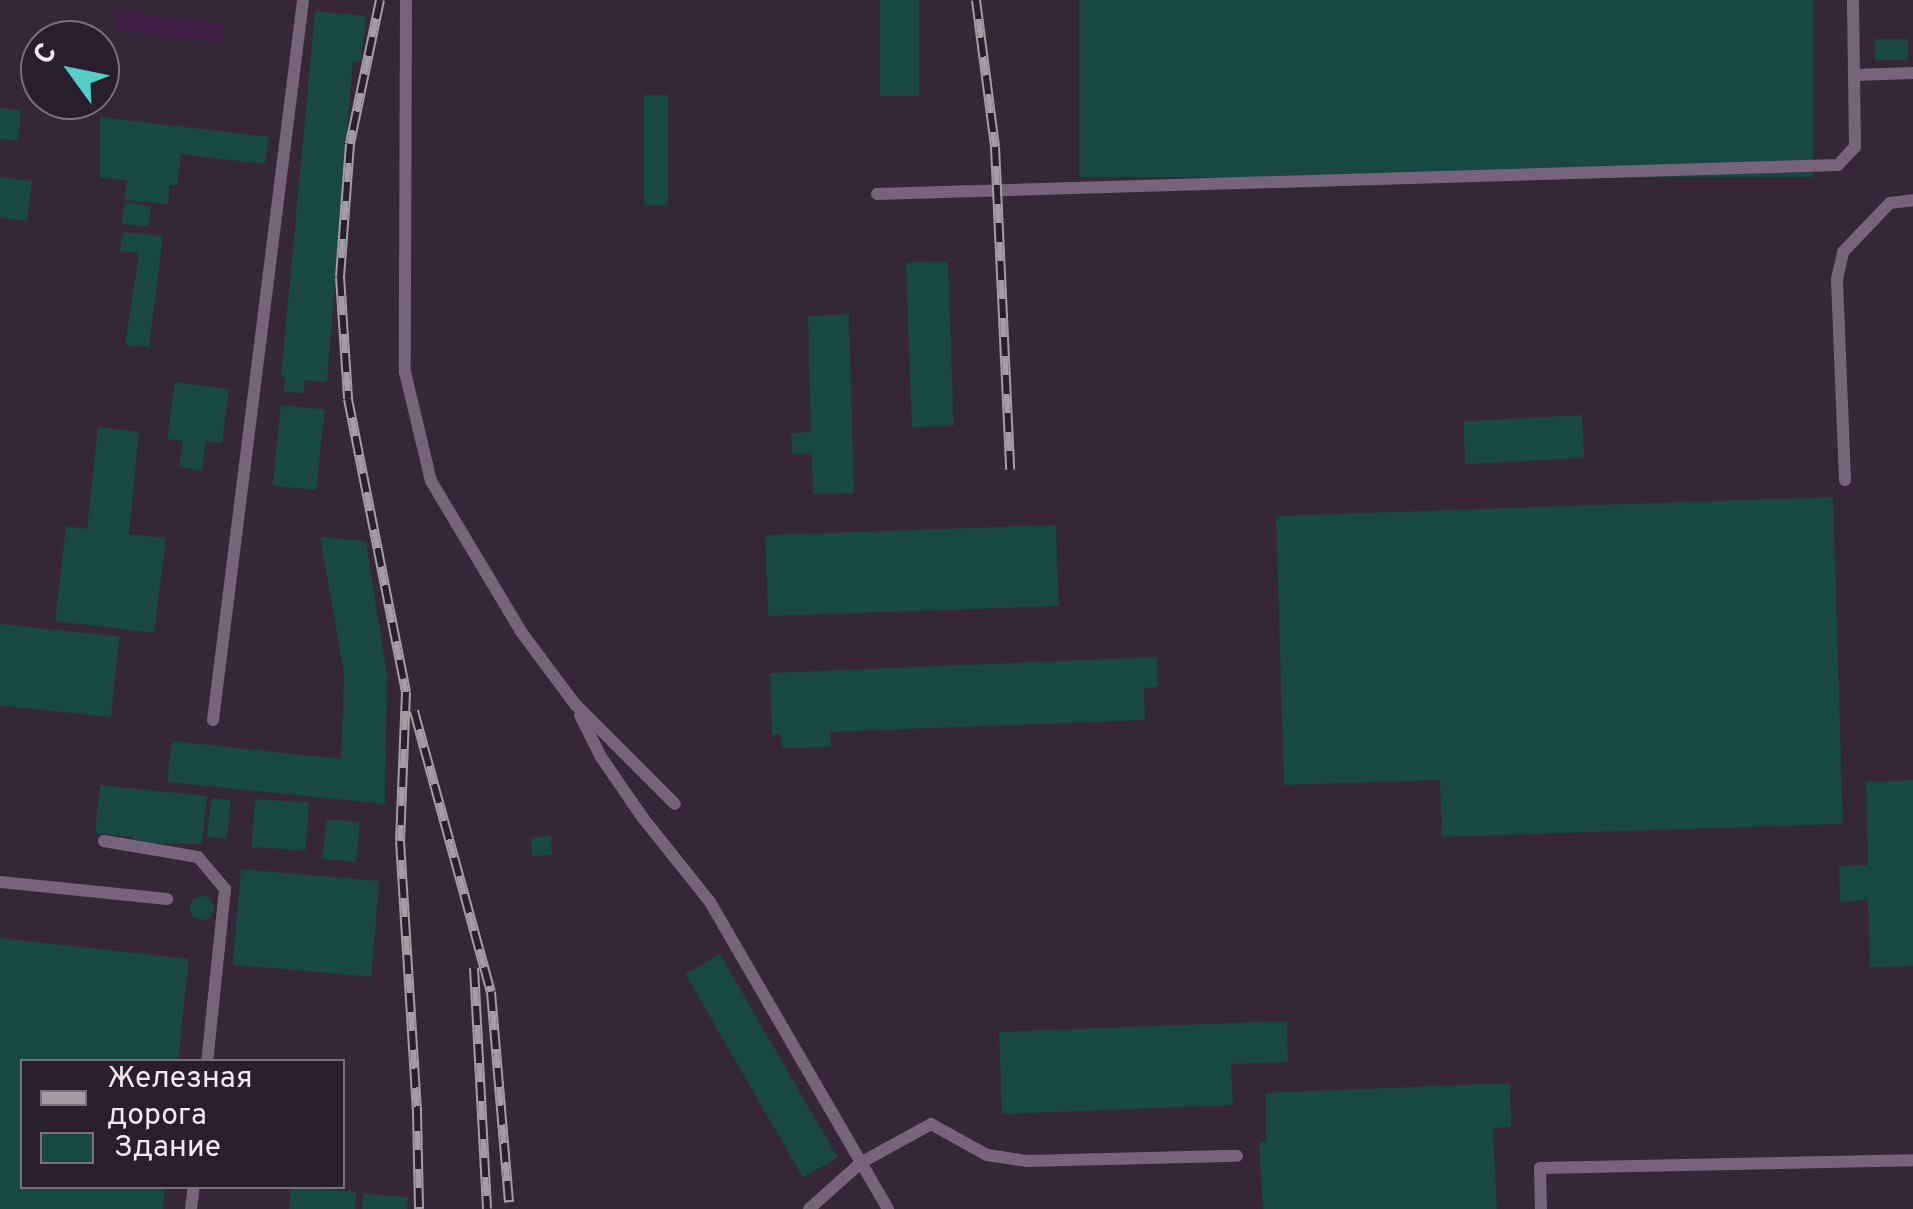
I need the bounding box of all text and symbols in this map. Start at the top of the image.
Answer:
north arrow [20,20,120,120]
text: С [27,37,66,72]
legend [20,1059,345,1189]
text: Железная дорога [107,1061,253,1135]
text: Здание [114,1130,221,1167]

